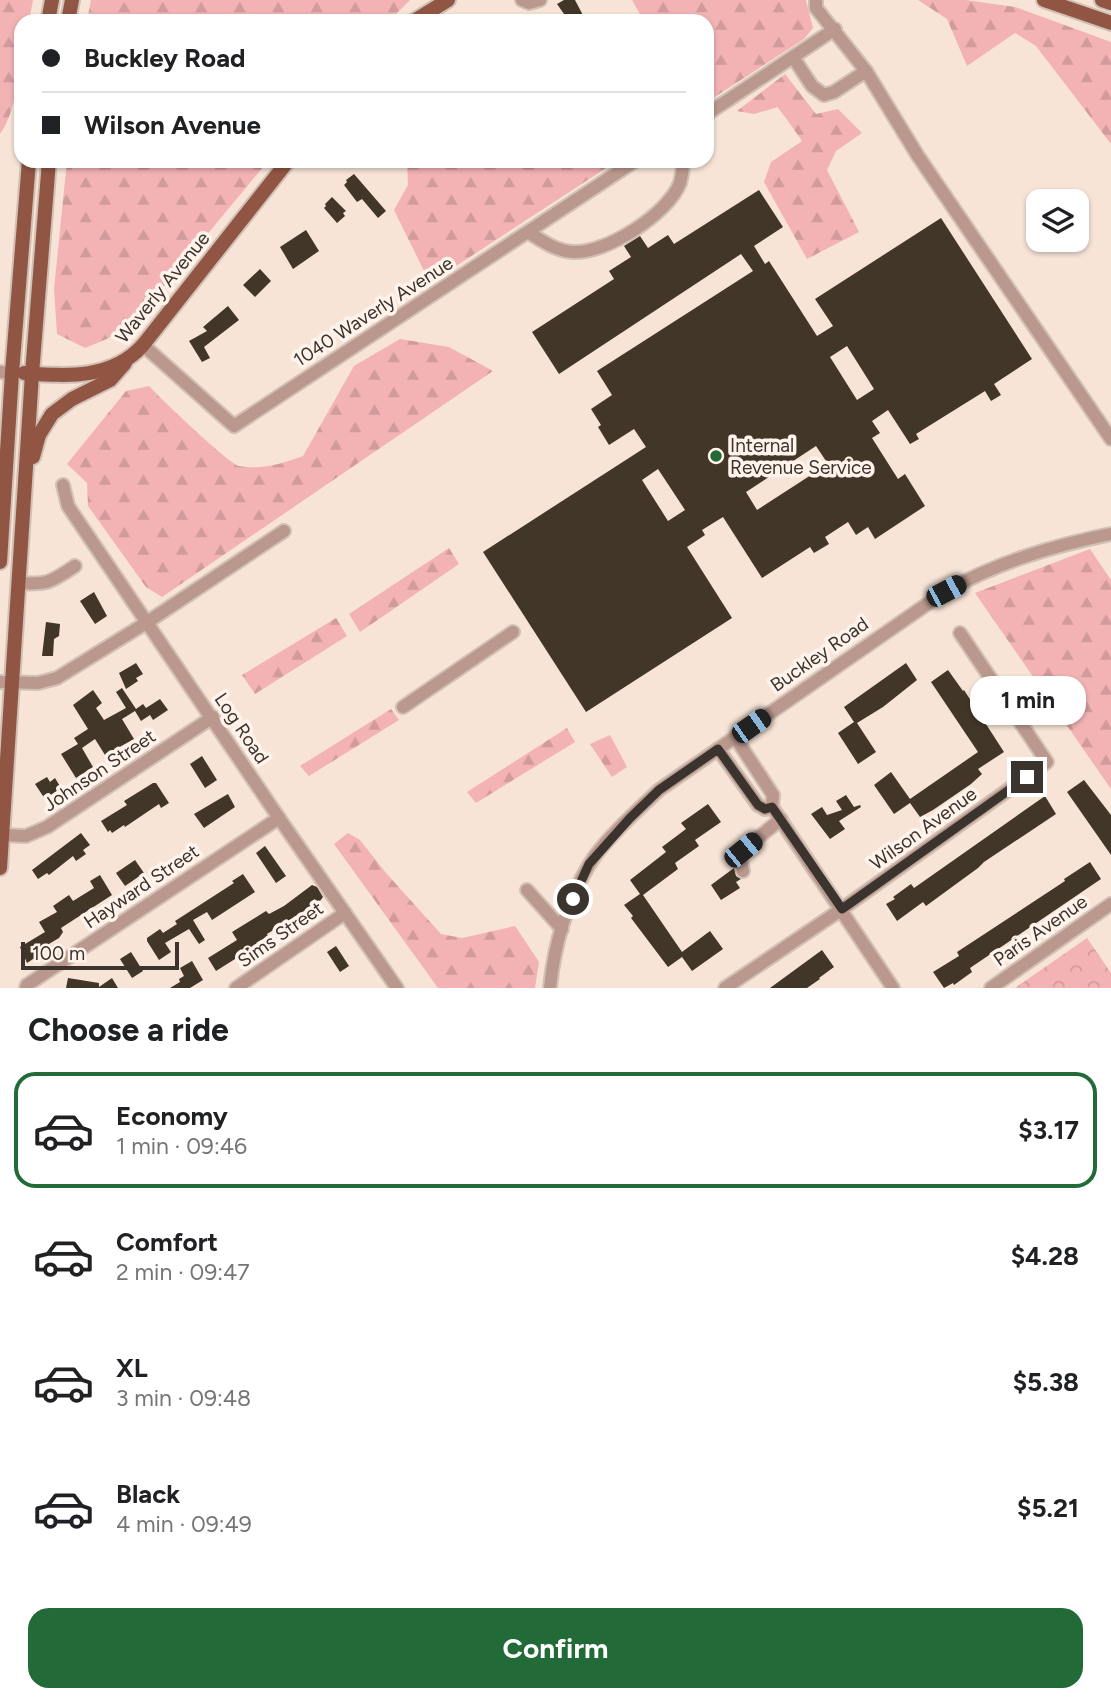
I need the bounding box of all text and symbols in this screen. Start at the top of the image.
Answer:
text: Buckley Road [84,42,245,74]
text: Wilson Avenue [84,109,261,141]
map controls [1026,189,1089,252]
button: layers [1026,189,1089,252]
street label: Waverly Avenue [110,227,214,348]
street label: 1040 Waverly Avenue [289,251,457,372]
place label: Internal Revenue Service [730,434,872,479]
marker: Internal Revenue Service [708,448,724,464]
car [923,572,970,610]
street label: Buckley Road [766,612,873,697]
callout: 1 min [969,676,1085,724]
text: 1 min [1001,686,1055,714]
street label: Log Road [210,688,274,768]
car [728,705,775,747]
street label: Johnson Street [39,724,160,816]
route end [1011,761,1043,793]
street label: Wilson Avenue [865,782,981,875]
car [721,829,766,871]
street label: Hayward Street [79,840,203,933]
route start [557,883,589,915]
street label: Paris Avenue [989,890,1092,971]
street label: Sims Street [233,897,327,972]
scale bar [21,939,178,971]
text: 100 m [32,942,85,965]
text: Choose a ride [28,1011,229,1049]
icon: car [32,1099,95,1162]
text: Economy [116,1100,228,1132]
text: $3.17 [1018,1114,1079,1146]
text: 1 min · 09:46 [116,1132,247,1160]
icon: car [32,1225,95,1288]
text: Comfort [116,1226,218,1258]
text: $4.28 [1011,1240,1079,1272]
text: 2 min · 09:47 [116,1258,250,1286]
icon: car [32,1351,95,1414]
text: XL [116,1352,148,1384]
text: $5.38 [1013,1366,1079,1398]
text: 3 min · 09:48 [116,1384,251,1412]
icon: car [32,1477,95,1540]
text: Black [116,1478,180,1510]
text: $5.21 [1017,1492,1079,1524]
text: 4 min · 09:49 [116,1510,252,1538]
button: Confirm [28,1608,1083,1688]

